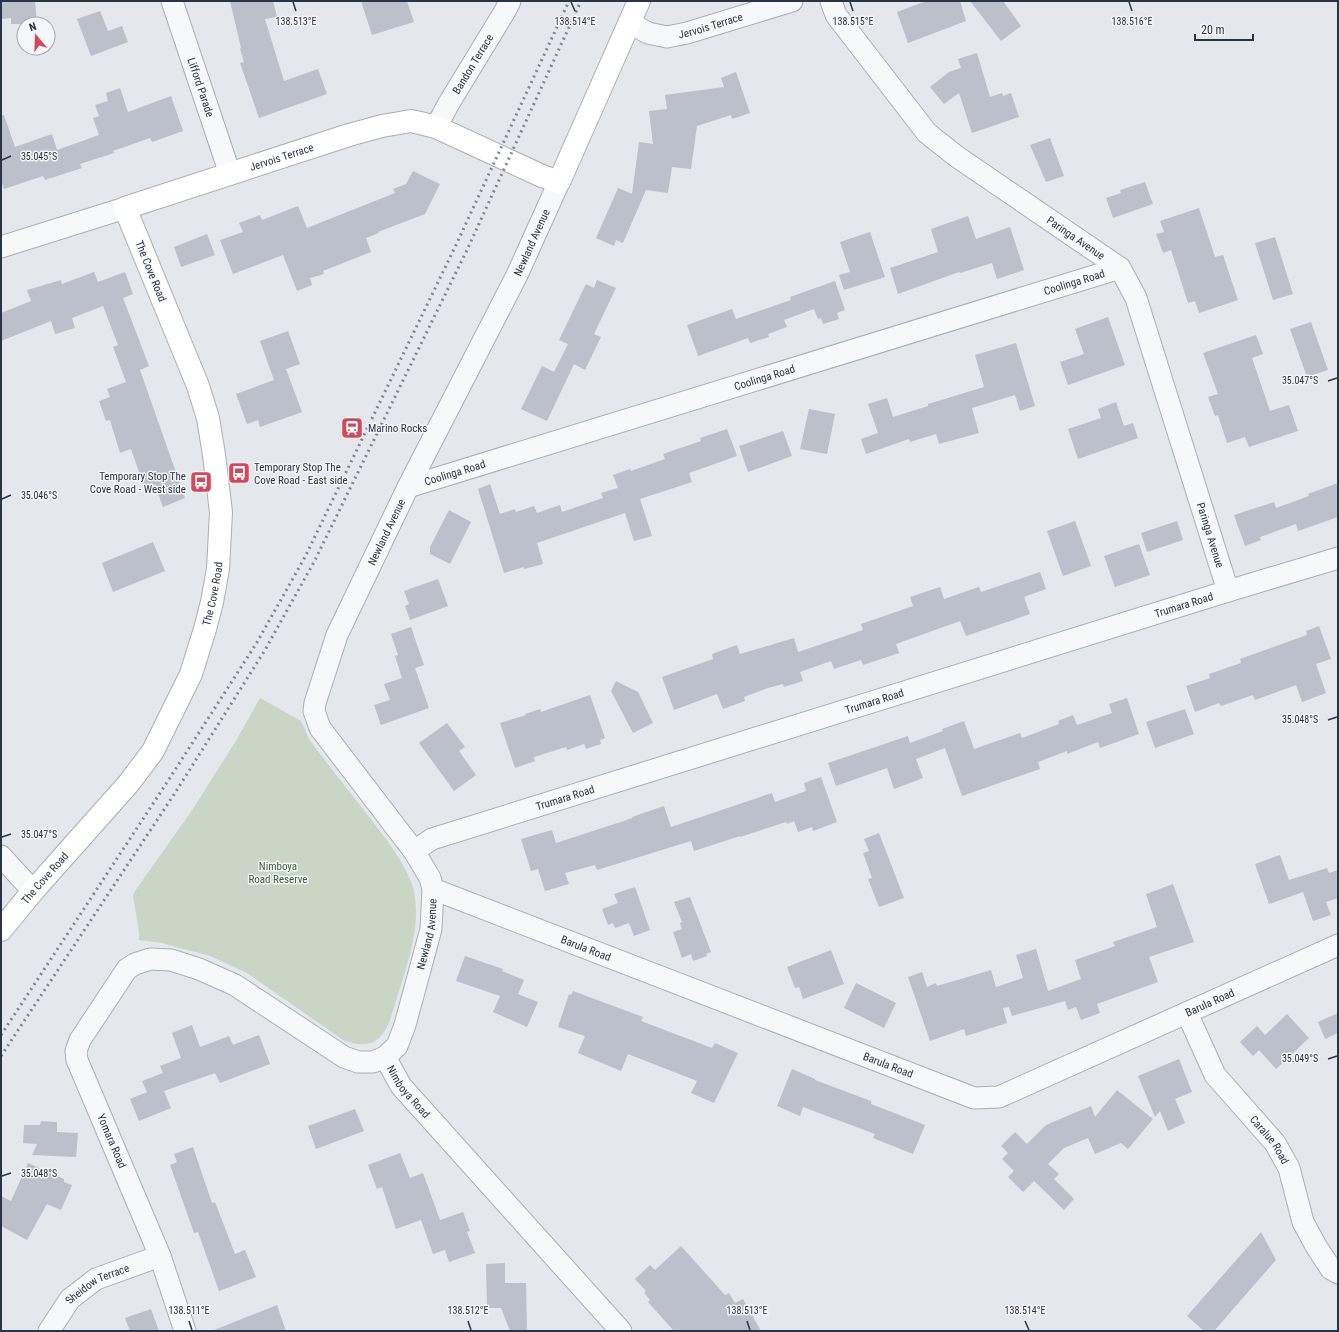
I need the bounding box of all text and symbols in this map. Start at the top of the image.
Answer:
street label: Jervois Terrace [677,10,744,42]
north arrow [16,16,56,56]
text: 138.513°E [276,16,317,27]
text: 138.514°E [555,16,596,27]
text: 138.515°E [833,16,874,27]
text: 138.516°E [1112,16,1153,27]
scale bar [1195,16,1253,42]
text: N [28,20,38,34]
text: 20 m [1201,23,1225,37]
street label: Bandon Terrace [450,32,496,96]
street label: Lifford Parade [184,56,216,119]
street label: Jervois Terrace [248,141,315,174]
text: 35.045°S [21,151,57,162]
street label: Newland Avenue [511,207,553,278]
street label: Paringa Avenue [1044,214,1107,263]
street label: The Cove Road [132,239,169,304]
street label: Coolinga Road [1042,267,1106,298]
street label: Coolinga Road [733,362,797,393]
text: 35.047°S [1282,375,1318,386]
station icon: Marino Rocks [339,415,365,441]
place label: Marino Rocks [368,422,427,435]
street label: Coolinga Road [423,458,487,489]
bus stop icon: Temporary Stop The Cove Road - East side [226,460,252,486]
place label: Temporary Stop The Cove Road - East side [254,461,348,487]
bus stop icon: Temporary Stop The Cove Road - West side [188,469,214,495]
place label: Temporary Stop The Cove Road - West side [90,470,186,496]
text: 35.046°S [21,490,57,501]
street label: Newland Avenue [365,497,408,568]
street label: Paringa Avenue [1194,501,1226,569]
street label: The Cove Road [200,562,225,627]
street label: Trumara Road [1153,590,1215,621]
street label: Trumara Road [844,686,905,717]
text: 35.048°S [1282,714,1318,725]
street label: Trumara Road [534,783,596,813]
text: 35.047°S [21,829,57,840]
street label: The Cove Road [19,850,71,907]
park label: Nimboya Road Reserve [248,860,308,886]
street label: Newland Avenue [414,898,440,971]
street label: Barula Road [559,933,613,964]
street label: Barula Road [1183,986,1237,1020]
street label: Barula Road [861,1050,915,1081]
text: 35.049°S [1282,1053,1318,1064]
street label: Nimboya Road [384,1063,432,1121]
street label: Yomara Road [94,1112,129,1170]
street label: Caralue Road [1247,1113,1292,1167]
text: 35.048°S [21,1168,57,1179]
street label: Sheidow Terrace [63,1262,131,1306]
text: 138.511°E [169,1305,210,1316]
text: 138.512°E [448,1305,489,1316]
text: 138.513°E [727,1305,768,1316]
text: 138.514°E [1005,1305,1046,1316]

